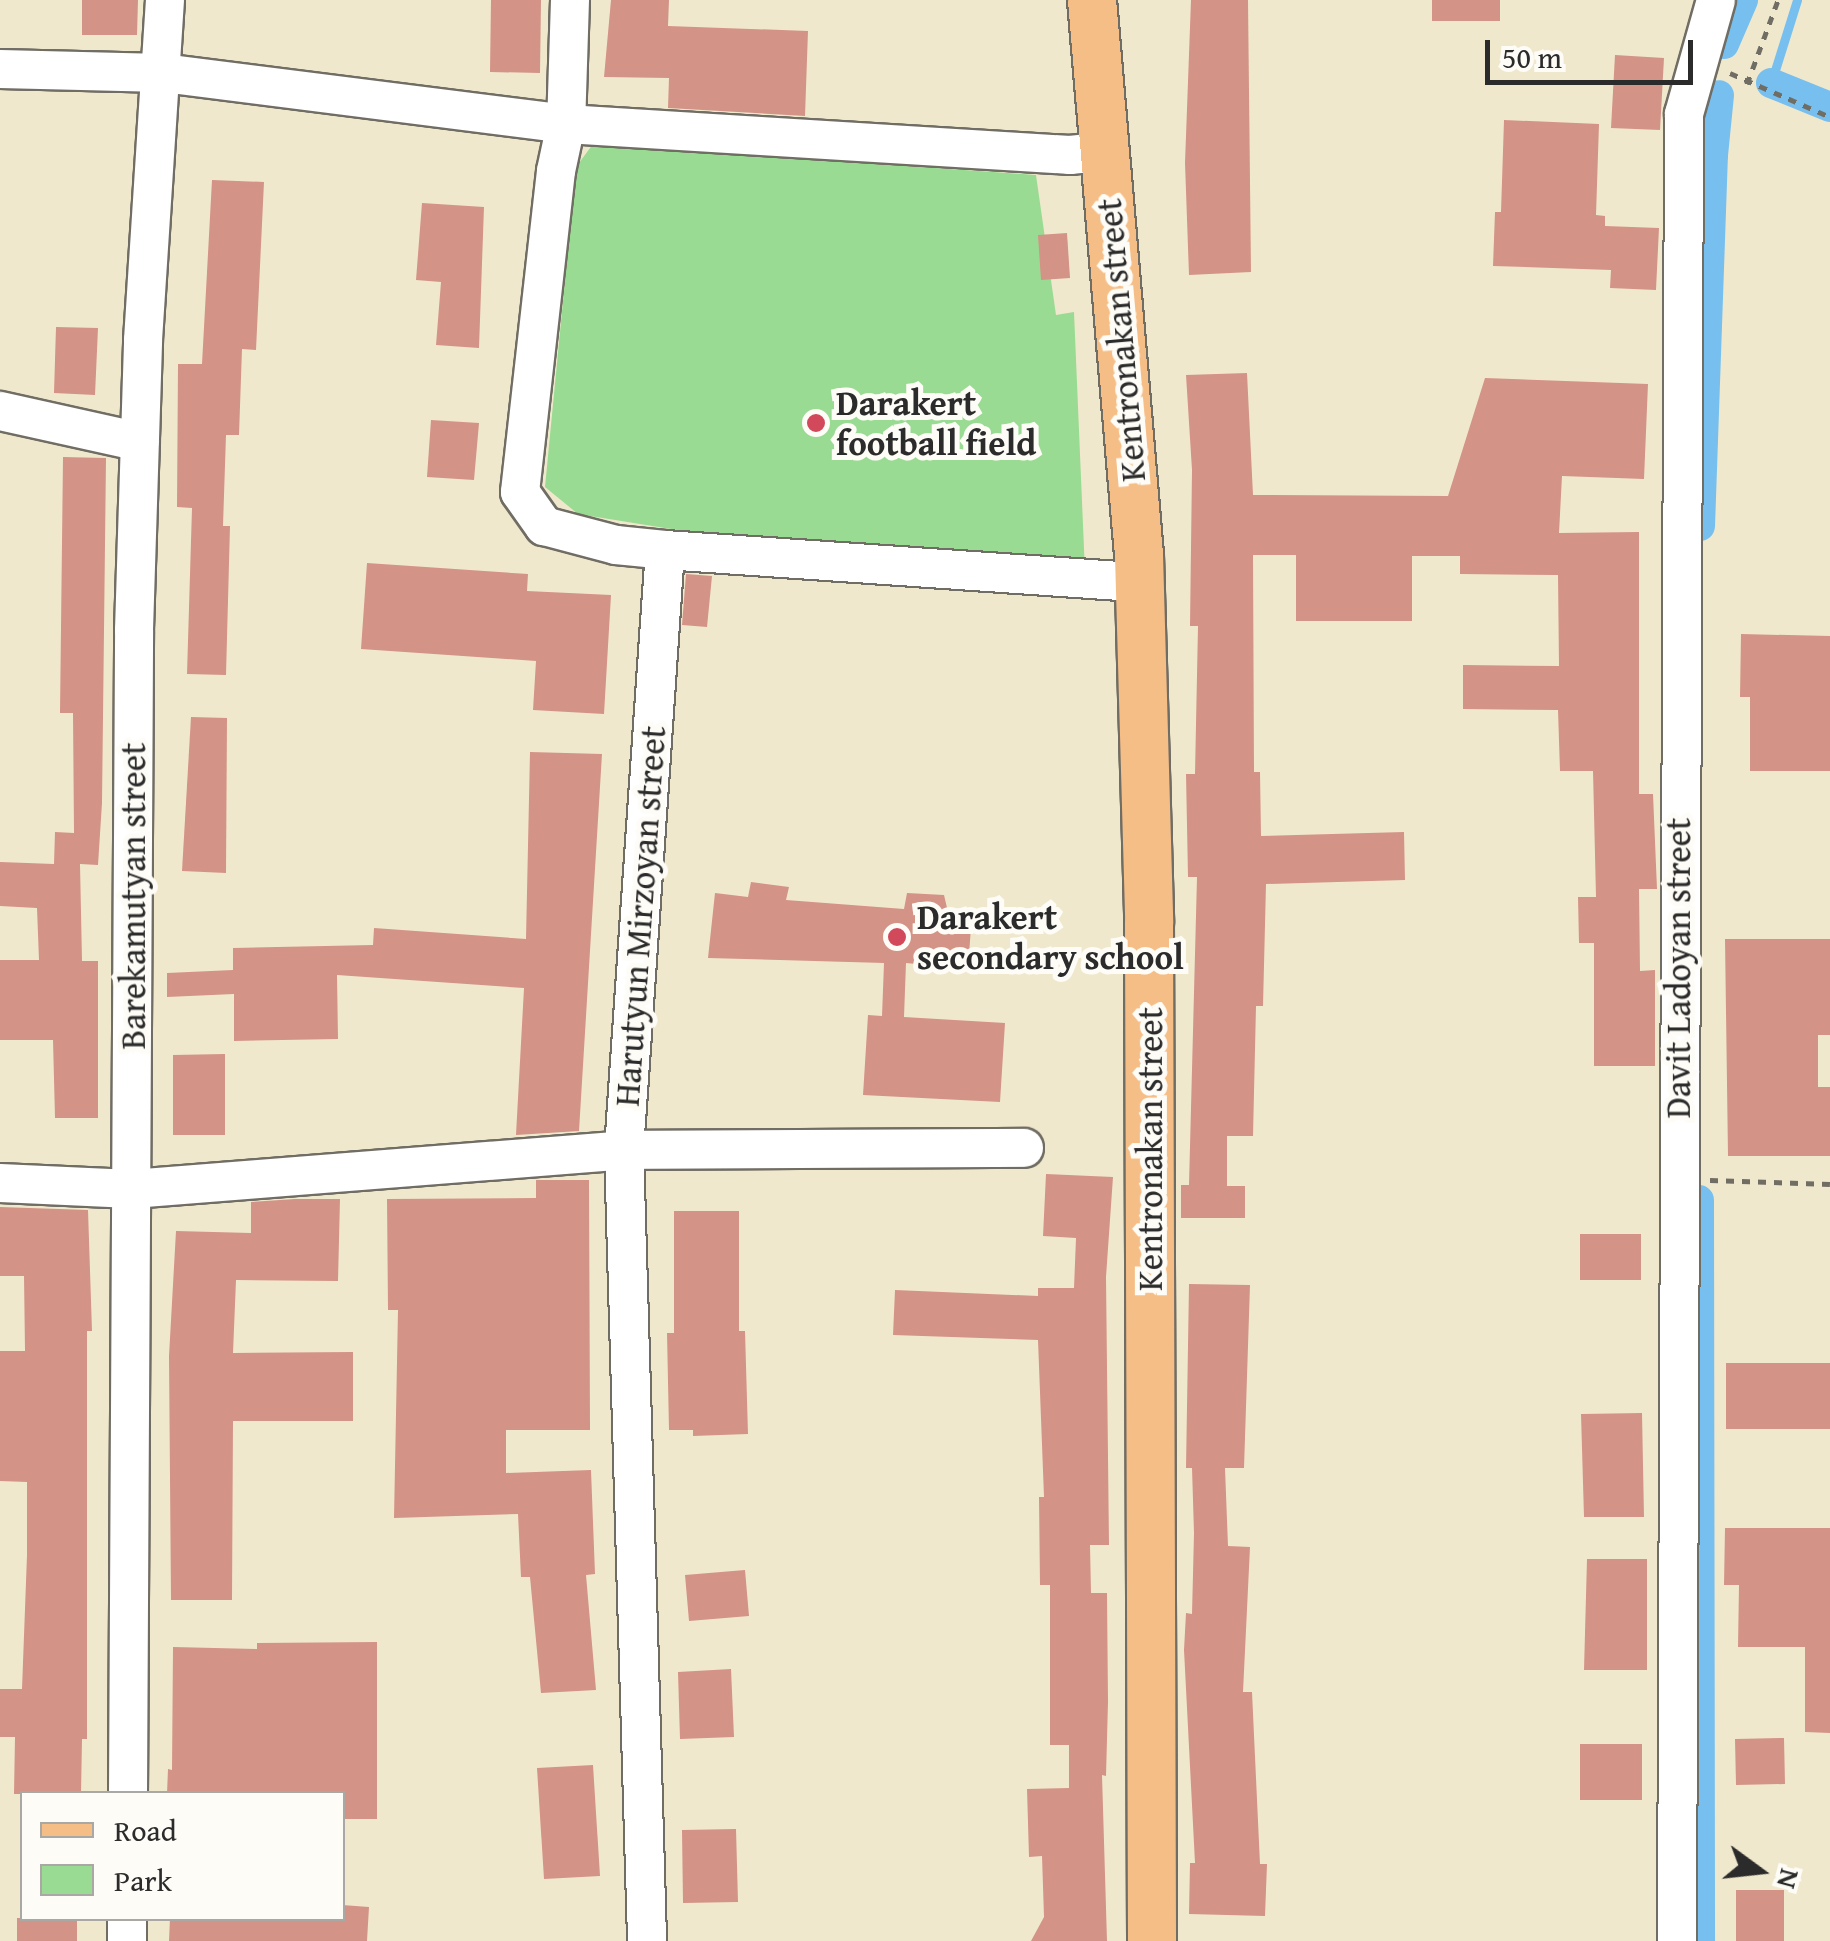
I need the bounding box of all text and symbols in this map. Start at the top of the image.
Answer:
scale bar [1490,20,1698,82]
text: 50 m [1502,35,1562,79]
street label: Kentronakan street [1088,197,1154,483]
place label: Darakert football field [836,382,1036,464]
marker: Darakert football field [805,412,827,434]
street label: Harutyun Mirzoyan street [606,724,674,1108]
street label: Barekamutyan street [112,742,154,1050]
street label: Davit Ladoyan street [1657,818,1699,1118]
place label: Darakert secondary school [917,896,1184,978]
marker: Darakert secondary school [886,926,908,948]
street label: Kentronakan street [1129,1007,1171,1291]
legend [20,1791,345,1921]
text: Road [114,1808,177,1852]
north arrow [1710,1821,1810,1921]
text: Park [114,1858,172,1902]
text: N [1767,1865,1812,1893]

